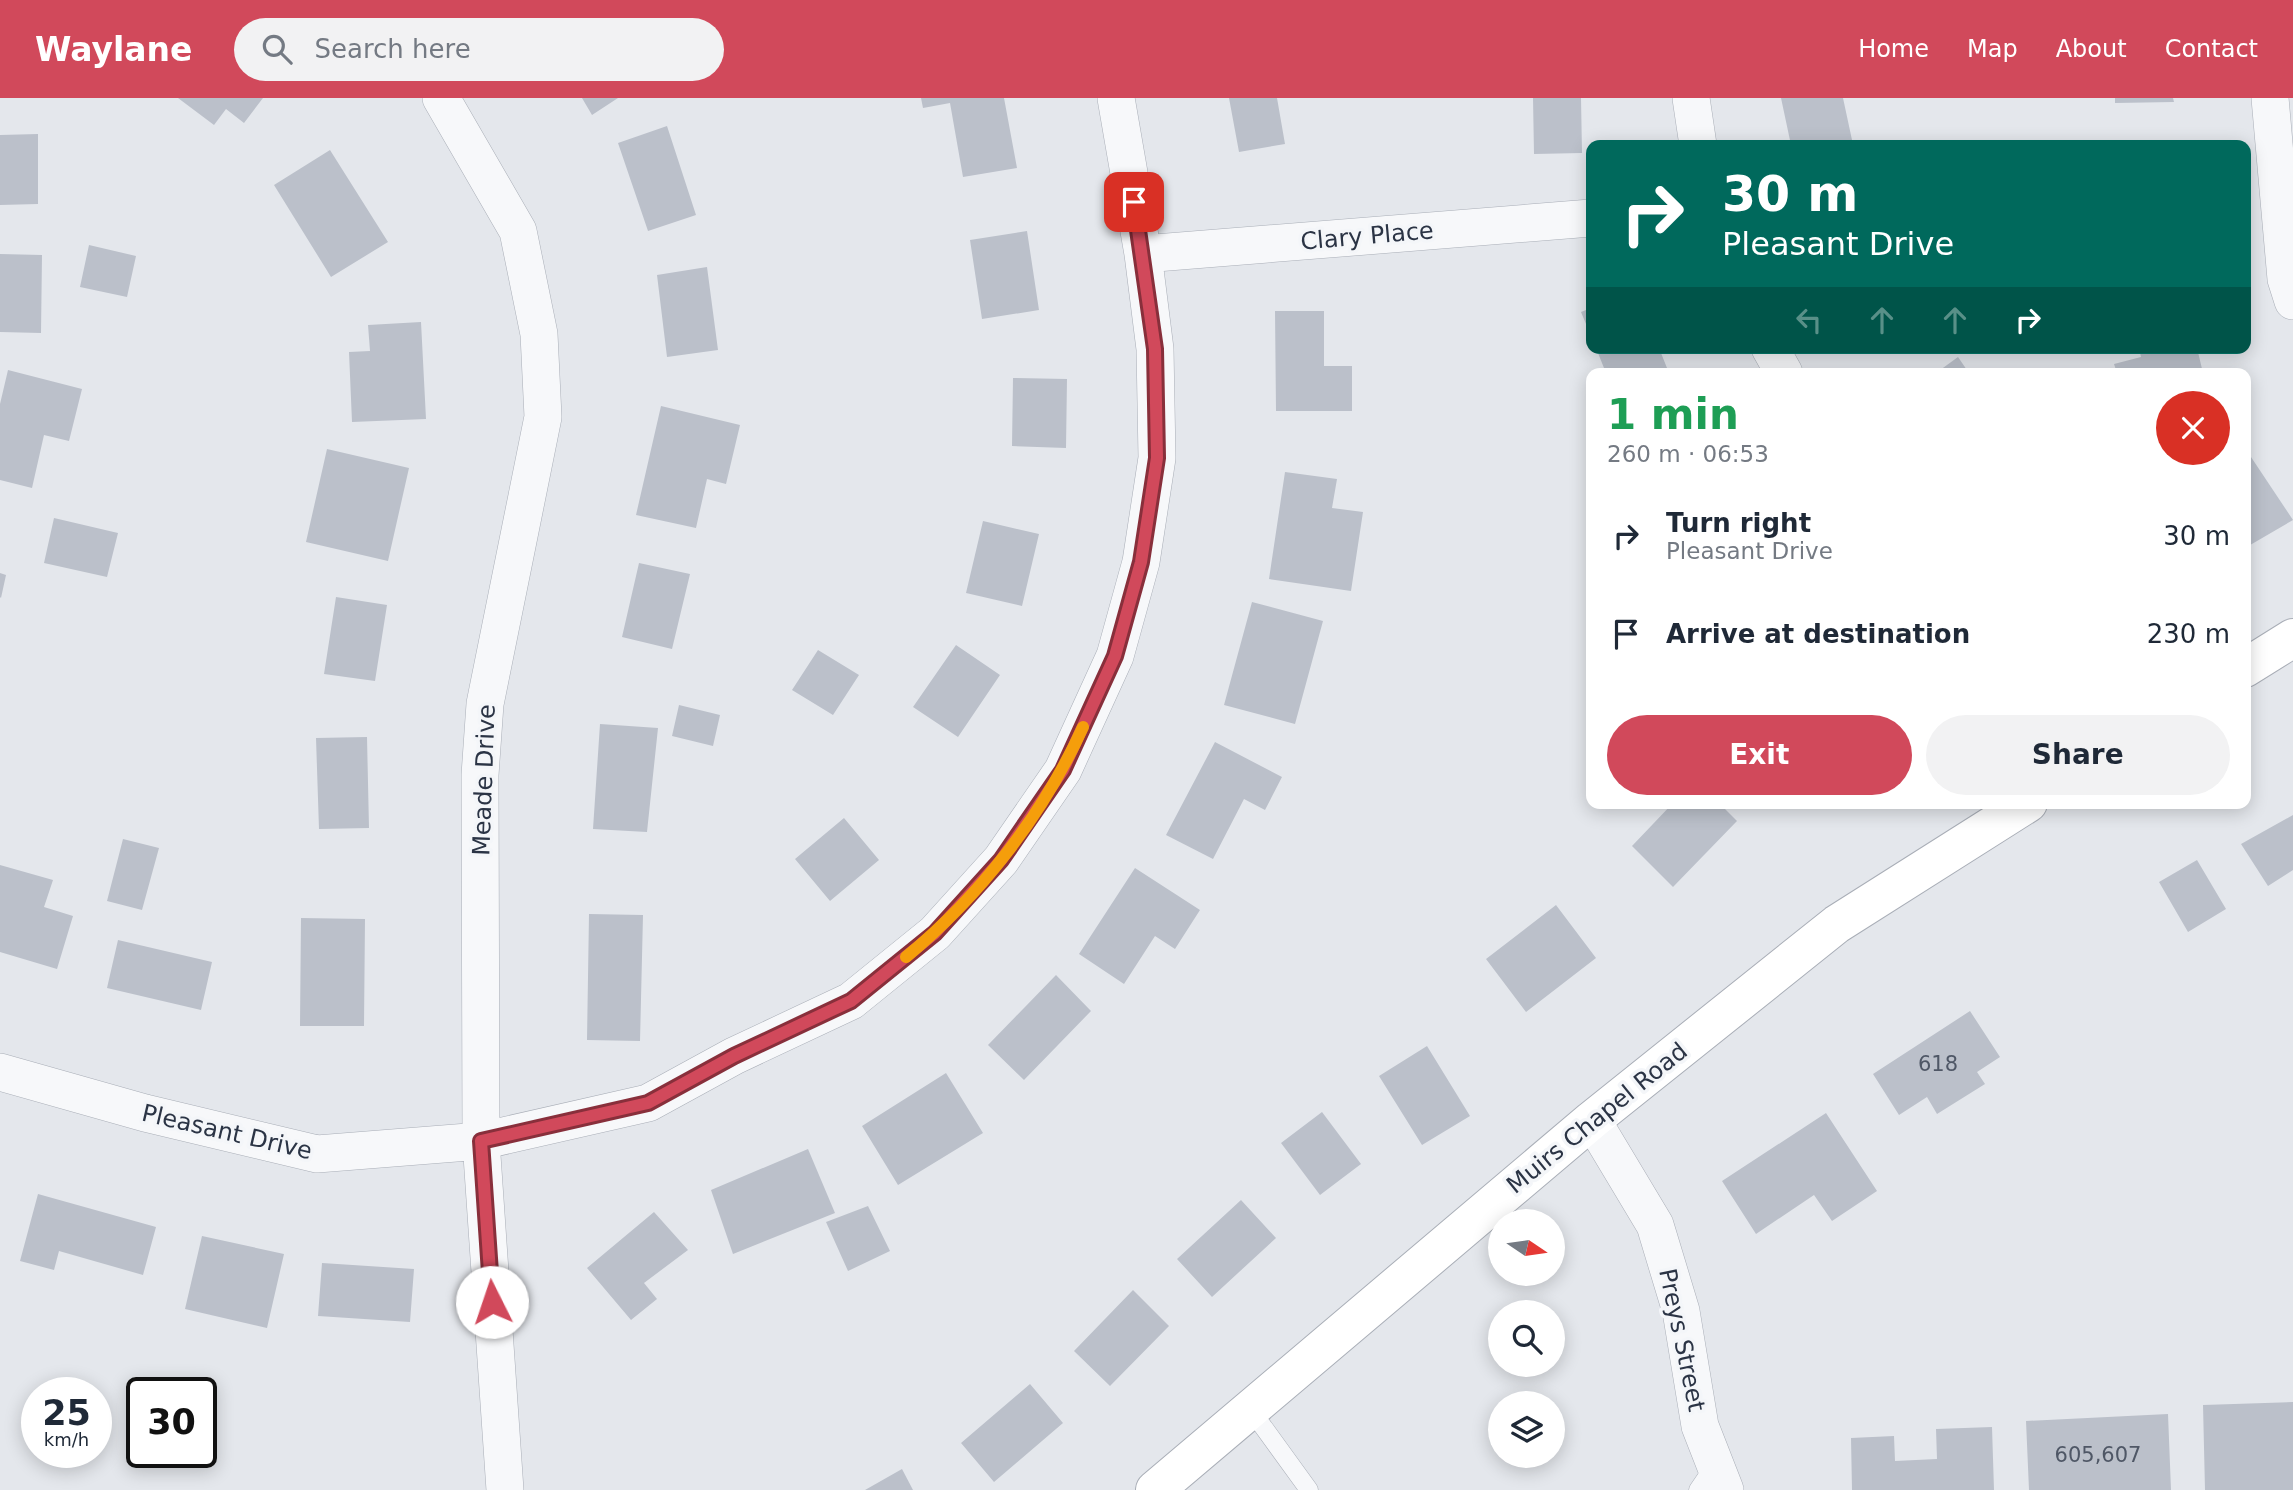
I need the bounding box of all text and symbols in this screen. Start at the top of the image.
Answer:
search box [234,18,724,81]
text: Waylane [35,30,192,69]
icon: search [258,30,296,68]
text: Search here [314,34,471,64]
text: Home [1858,35,1929,63]
text: Map [1967,35,2018,63]
text: About [2056,35,2127,63]
text: Contact [2165,35,2258,63]
text: 30 m [1722,166,1858,223]
icon: right [1607,168,1698,259]
pin [1104,172,1164,232]
icon: arrive [1115,183,1153,221]
street label: Clary Place [1299,216,1435,256]
text: Pleasant Drive [1722,225,1954,263]
icon: left [1790,301,1828,339]
icon: ahead [1863,301,1901,339]
icon: ahead [1936,301,1974,339]
icon: right [2009,301,2047,339]
text: 1 min [1607,390,1739,439]
button: close [2156,391,2230,465]
text: 260 m · 06:53 [1607,441,1769,467]
text: Turn right [1666,508,1811,538]
icon: right [1607,517,1645,555]
text: 30 m [2163,521,2230,551]
text: Pleasant Drive [1666,538,1833,564]
icon: arrive [1607,615,1645,653]
text: Arrive at destination [1666,619,1970,649]
text: 230 m [2147,619,2230,649]
street label: Meade Drive [467,704,501,856]
button: Exit [1607,715,1912,795]
button: Share [1926,715,2230,795]
street label: Muirs Chapel Road [1501,1037,1693,1199]
house number: 618 [1918,1052,1958,1076]
street label: Pleasant Drive [139,1099,315,1165]
north arrow [1488,1209,1564,1286]
map controls [1488,1209,1565,1468]
position arrow [455,1265,529,1339]
street label: Preys Street [1653,1266,1711,1414]
button: search [1488,1300,1565,1377]
speed limit sign: 30 [126,1377,217,1468]
button: layers [1488,1391,1565,1468]
text: 25 [42,1393,91,1433]
text: km/h [44,1429,89,1450]
house number: 605,607 [2055,1443,2141,1467]

